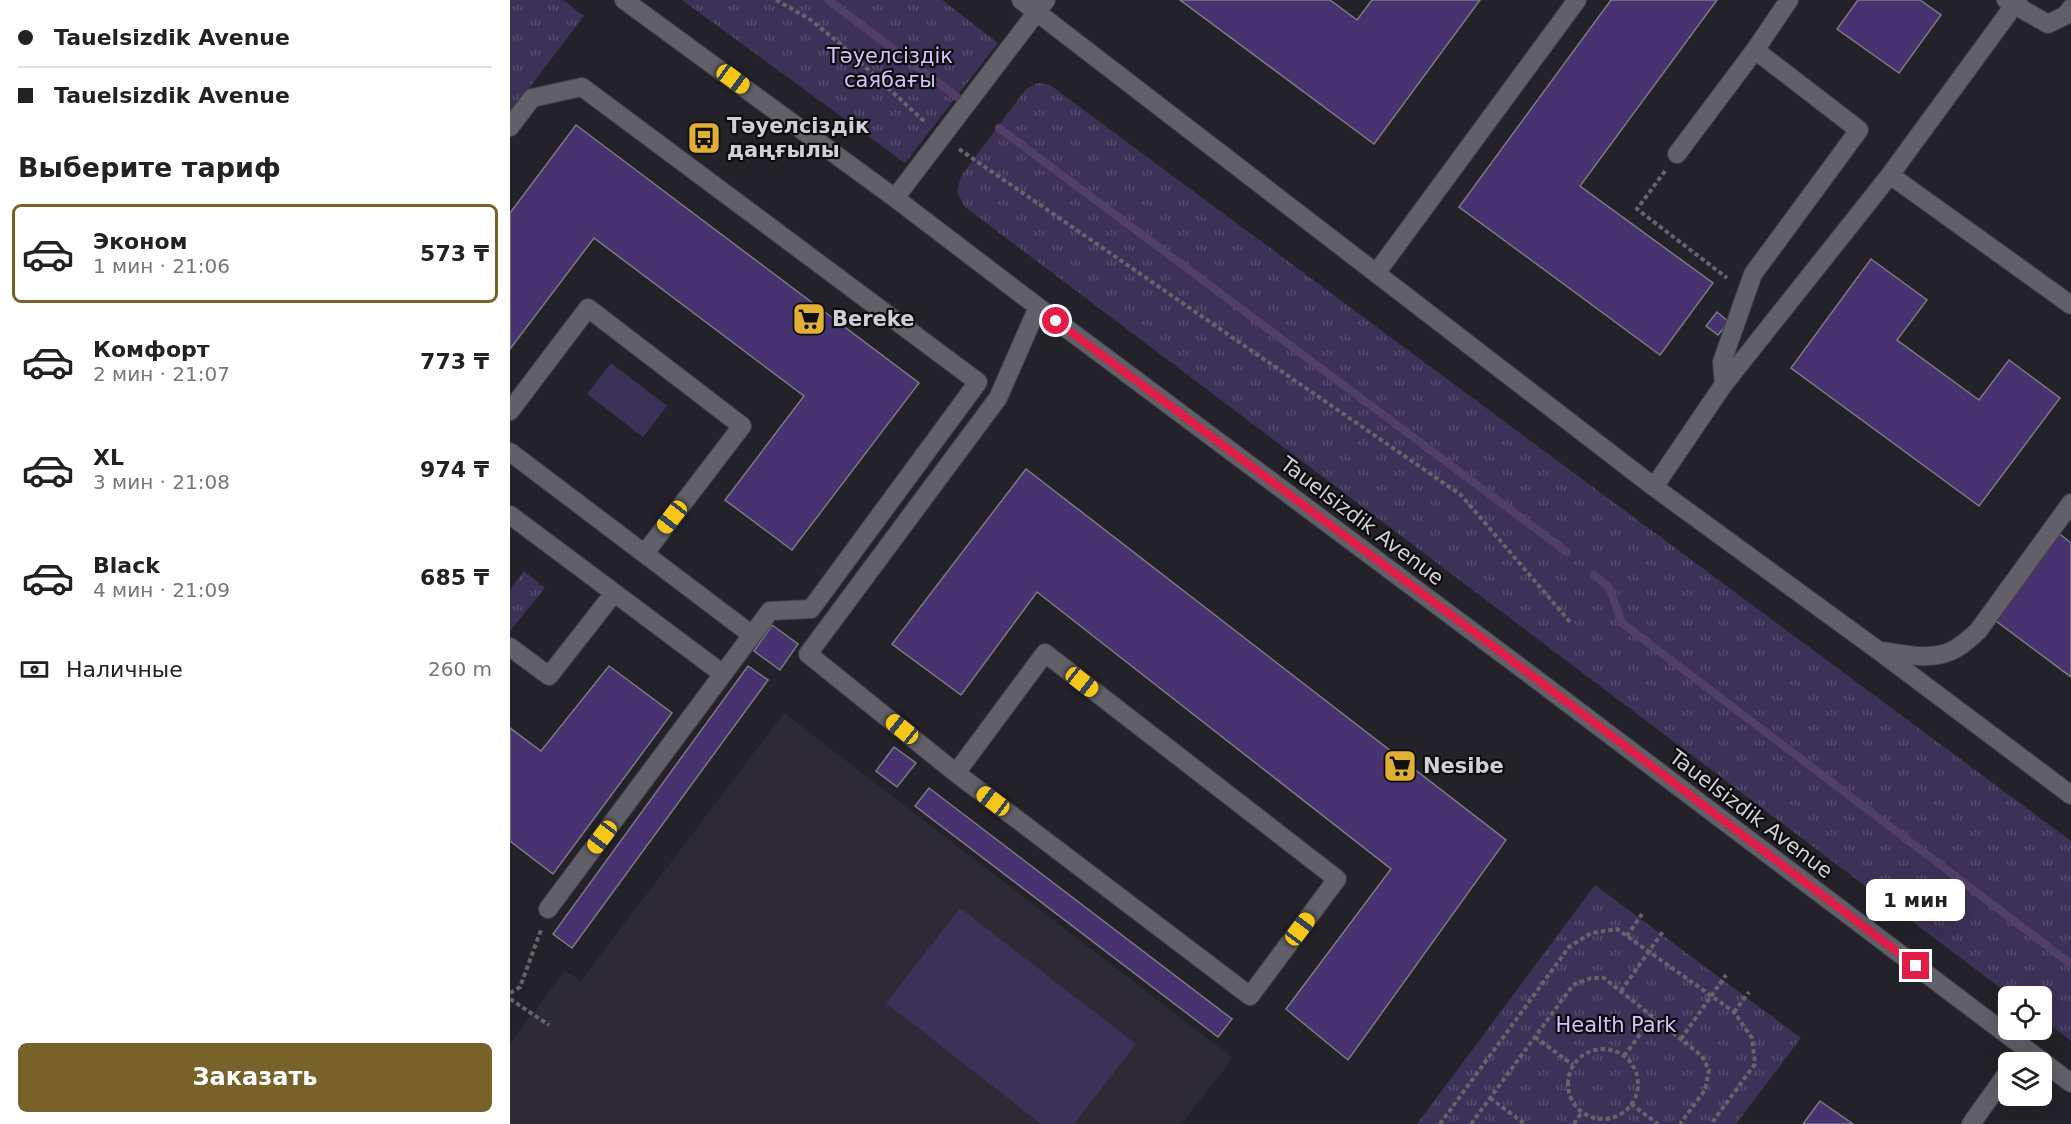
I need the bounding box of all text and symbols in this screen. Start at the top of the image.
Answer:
text: Tauelsizdik Avenue [54,25,290,50]
park label: Тәуелсіздік саябағы [826,44,953,92]
car [713,61,753,97]
text: Tauelsizdik Avenue [54,83,290,108]
place label: Тәуелсіздік даңғылы [727,114,869,162]
bus stop icon: Тәуелсіздік даңғылы [686,120,722,156]
text: Выберите тариф [18,152,281,183]
icon: car [21,227,75,281]
text: Эконом [93,229,188,254]
text: 573 ₸ [420,241,489,266]
text: 1 мин · 21:06 [93,254,230,278]
supermarket icon: Bereke [791,301,827,337]
place label: Bereke [832,307,915,331]
route start [1042,307,1069,334]
icon: car [21,335,75,389]
text: Комфорт [93,337,210,362]
text: 773 ₸ [420,349,489,374]
text: 2 мин · 21:07 [93,362,230,386]
icon: car [21,443,75,497]
text: XL [93,445,124,470]
street label: Tauelsizdik Avenue [1275,451,1448,590]
text: 974 ₸ [420,457,489,482]
text: 3 мин · 21:08 [93,470,230,494]
car [654,497,690,537]
icon: car [21,551,75,605]
text: Black [93,553,160,578]
text: 685 ₸ [420,565,489,590]
text: 4 мин · 21:09 [93,578,230,602]
icon: cash [18,653,51,686]
text: Наличные [66,657,183,682]
text: 260 m [428,657,492,681]
car [1062,664,1102,700]
car [882,711,922,747]
street label: Tauelsizdik Avenue [1664,744,1837,883]
supermarket icon: Nesibe [1382,748,1418,784]
place label: Nesibe [1423,754,1504,778]
car [973,783,1013,819]
car [584,817,620,857]
callout: 1 мин [1866,879,1966,921]
text: 1 мин [1883,888,1948,912]
car [1282,909,1318,949]
route end [1902,952,1929,979]
map controls [1998,986,2052,1106]
button: locate [1998,986,2052,1040]
park label: Health Park [1555,1013,1677,1037]
button: Заказать [18,1043,492,1112]
button: layers [1998,1052,2052,1106]

